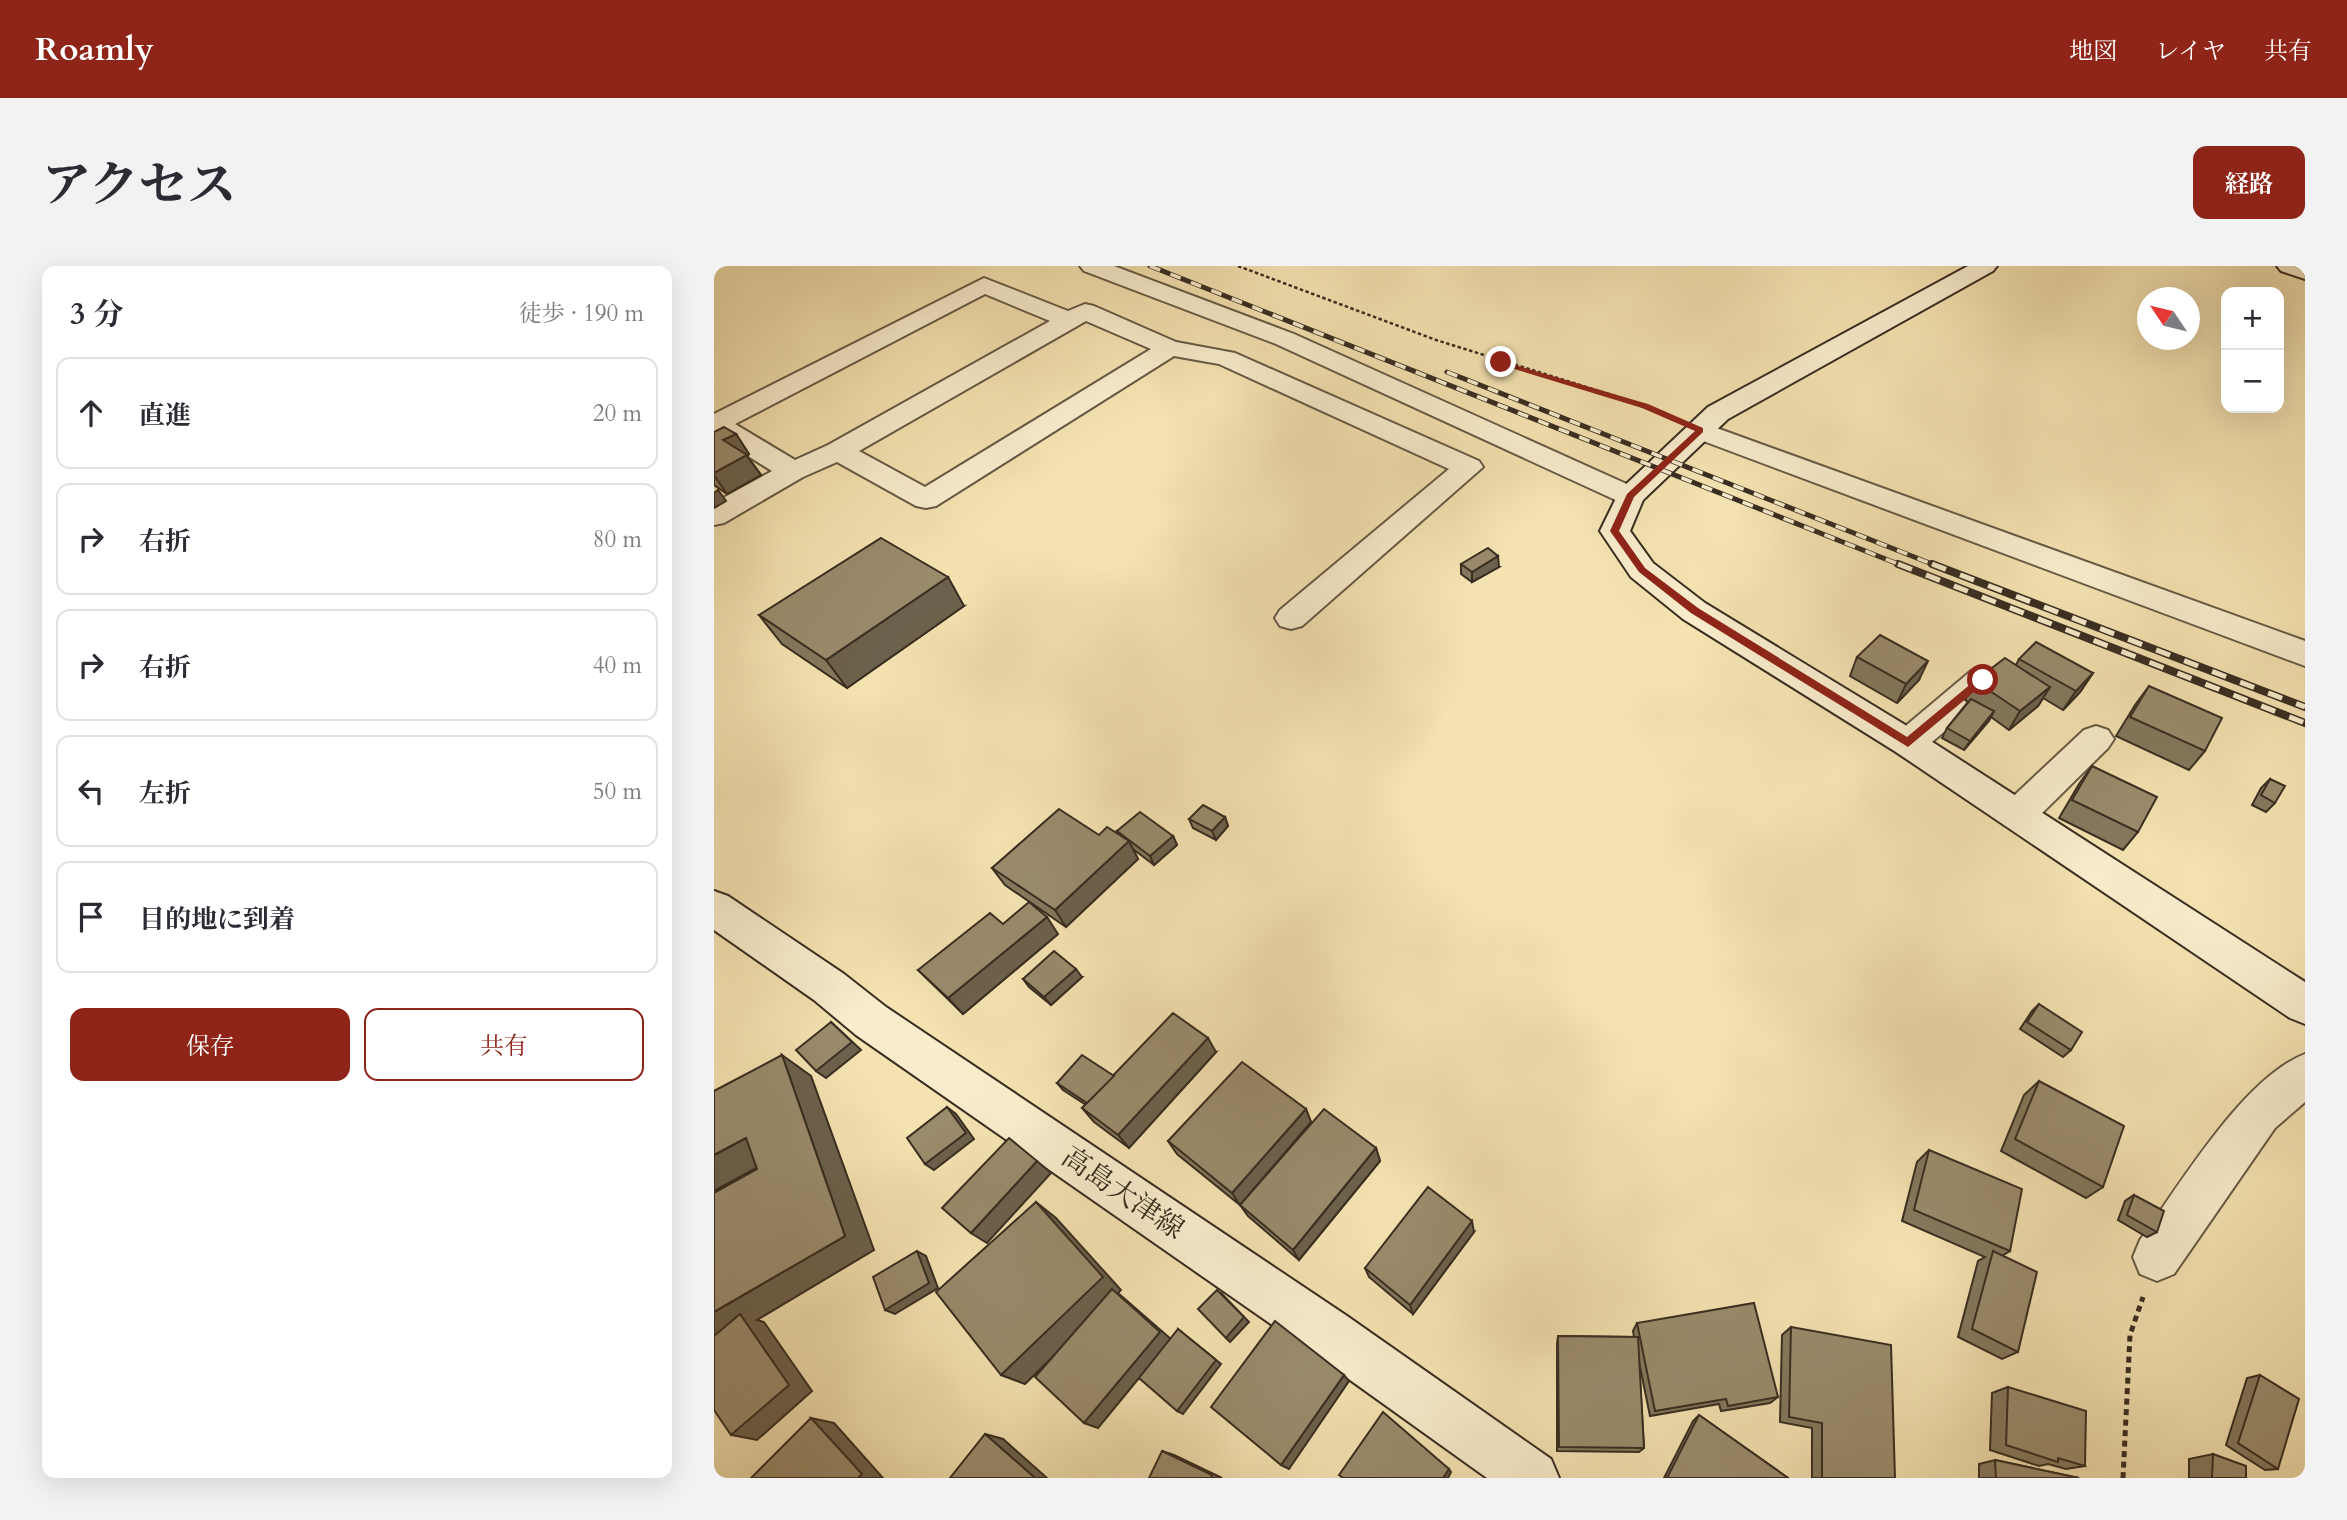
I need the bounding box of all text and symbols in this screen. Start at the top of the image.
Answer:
text: Roamly [35,27,154,72]
text: 地図 [2069,35,2117,68]
text: レイヤ [2155,35,2226,68]
text: 共有 [2264,35,2312,68]
button: 経路 [2193,146,2305,219]
text: アクセス [42,152,237,219]
north arrow [2137,287,2200,350]
map controls [2221,287,2284,413]
button: + [2221,287,2284,350]
text: 3 分 [70,294,123,335]
text: 徒歩 · 190 m [519,298,644,329]
route end [1485,346,1516,377]
button: − [2221,350,2284,413]
icon: ahead [72,394,110,432]
text: 直進 [139,398,191,433]
text: 20 m [593,398,642,429]
icon: right [72,520,110,558]
text: 右折 [139,524,191,559]
text: 80 m [593,524,642,555]
icon: right [72,646,110,684]
text: 右折 [139,650,191,685]
text: 40 m [593,650,642,681]
route start [1967,664,1998,695]
icon: left [72,772,110,810]
text: 左折 [139,776,191,811]
text: 50 m [593,776,642,807]
icon: arrive [72,898,110,936]
text: 目的地に到着 [139,902,295,937]
button: 保存 [70,1008,350,1081]
button: 共有 [364,1008,644,1081]
street label: 高島大津線 [1054,1138,1192,1248]

